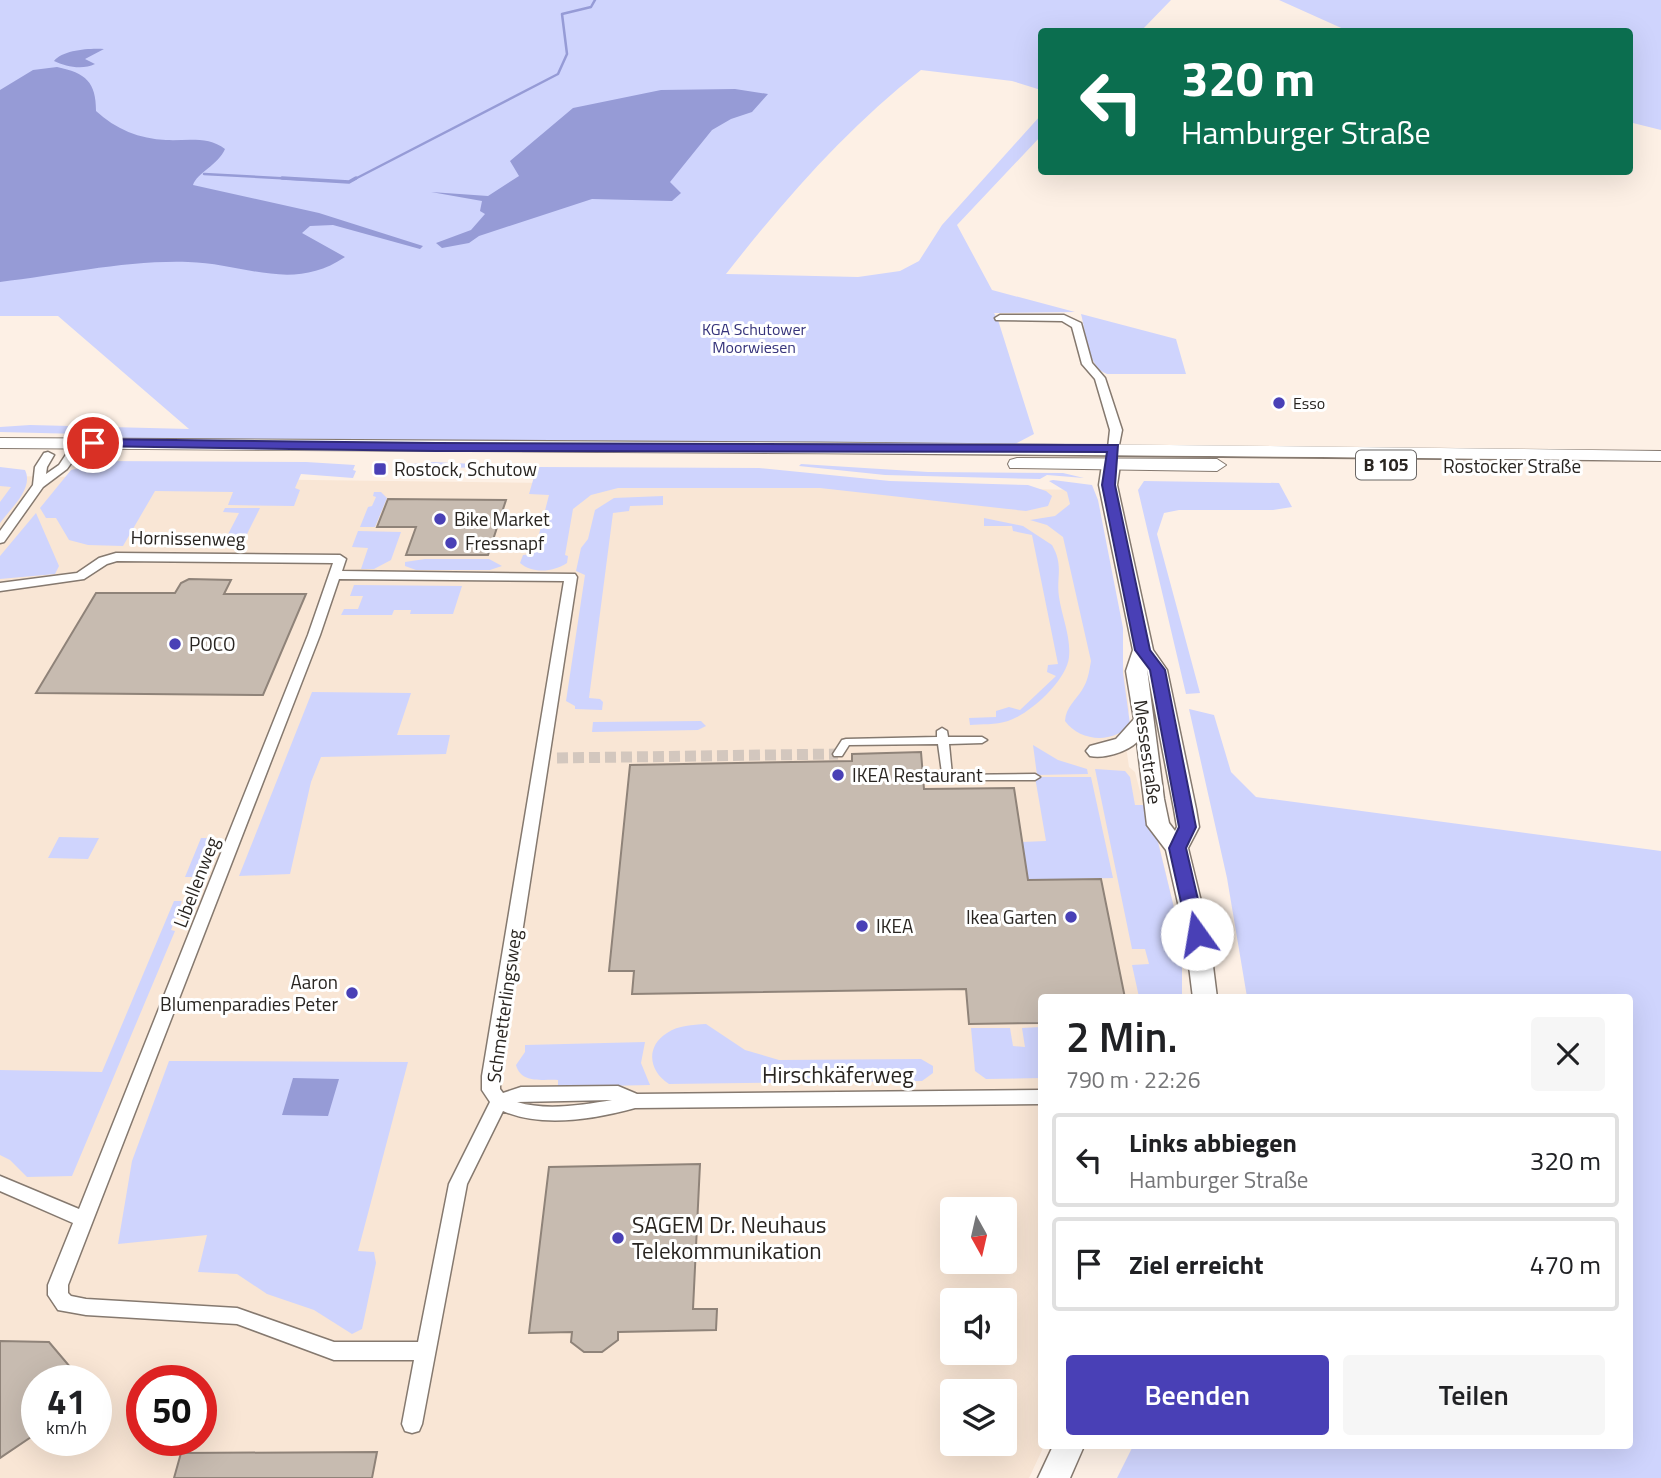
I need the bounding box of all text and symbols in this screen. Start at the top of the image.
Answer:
text: 320 m [1181,40,1315,115]
icon: left [1066,56,1157,147]
text: Hamburger Straße [1181,108,1431,156]
park label: KGA Schutower Moorwiesen [702,317,807,359]
place label: Esso [1293,391,1325,415]
marker: Esso [1271,395,1287,411]
pin [63,413,123,473]
icon: arrive [74,424,112,462]
road number: B 105 [1356,450,1416,480]
street label: Rostocker Straße [1443,451,1581,480]
place label: Rostock, Schutow [394,454,537,483]
marker: Rostock, Schutow [372,461,388,477]
place label: Bike Market [454,504,550,533]
marker: Bike Market [432,511,448,527]
street label: Hornissenweg [130,522,246,553]
place label: Fressnapf [465,528,545,557]
marker: Fressnapf [443,535,459,551]
place label: POCO [189,629,235,658]
marker: POCO [167,636,183,652]
street label: Messestraße [1127,698,1170,806]
place label: IKEA Restaurant [852,760,983,789]
marker: IKEA Restaurant [830,767,846,783]
street label: Libellenweg [165,832,226,931]
position arrow [1160,897,1234,971]
place label: Ikea Garten [966,902,1057,931]
marker: Ikea Garten [1063,909,1079,925]
place label: IKEA [876,911,913,940]
marker: IKEA [854,918,870,934]
street label: Schmetterlingsweg [478,927,529,1085]
place label: Aaron Blumenparadies Peter [160,967,338,1018]
marker: Aaron Blumenparadies Peter [344,985,360,1001]
text: 2 Min. [1066,1004,1178,1068]
button: close [1531,1017,1605,1091]
street label: Hirschkäferweg [762,1057,914,1092]
text: 790 m · 22:26 [1066,1062,1201,1097]
text: Links abbiegen [1129,1123,1297,1162]
icon: left [1070,1141,1108,1179]
text: 320 m [1530,1141,1601,1180]
text: Hamburger Straße [1129,1162,1308,1197]
north arrow [940,1197,1017,1274]
map controls [940,1197,1017,1456]
place label: SAGEM Dr. Neuhaus Telekommunikation [632,1207,827,1268]
marker: SAGEM Dr. Neuhaus Telekommunikation [610,1230,626,1246]
icon: arrive [1070,1245,1108,1283]
text: Ziel erreicht [1129,1245,1264,1284]
text: 470 m [1530,1245,1601,1284]
button: sound [940,1288,1017,1365]
button: Beenden [1066,1355,1329,1435]
button: Teilen [1343,1355,1605,1435]
speed limit sign: 50 [126,1365,217,1456]
text: 41 [47,1374,86,1428]
button: layers [940,1379,1017,1456]
text: km/h [46,1414,87,1441]

